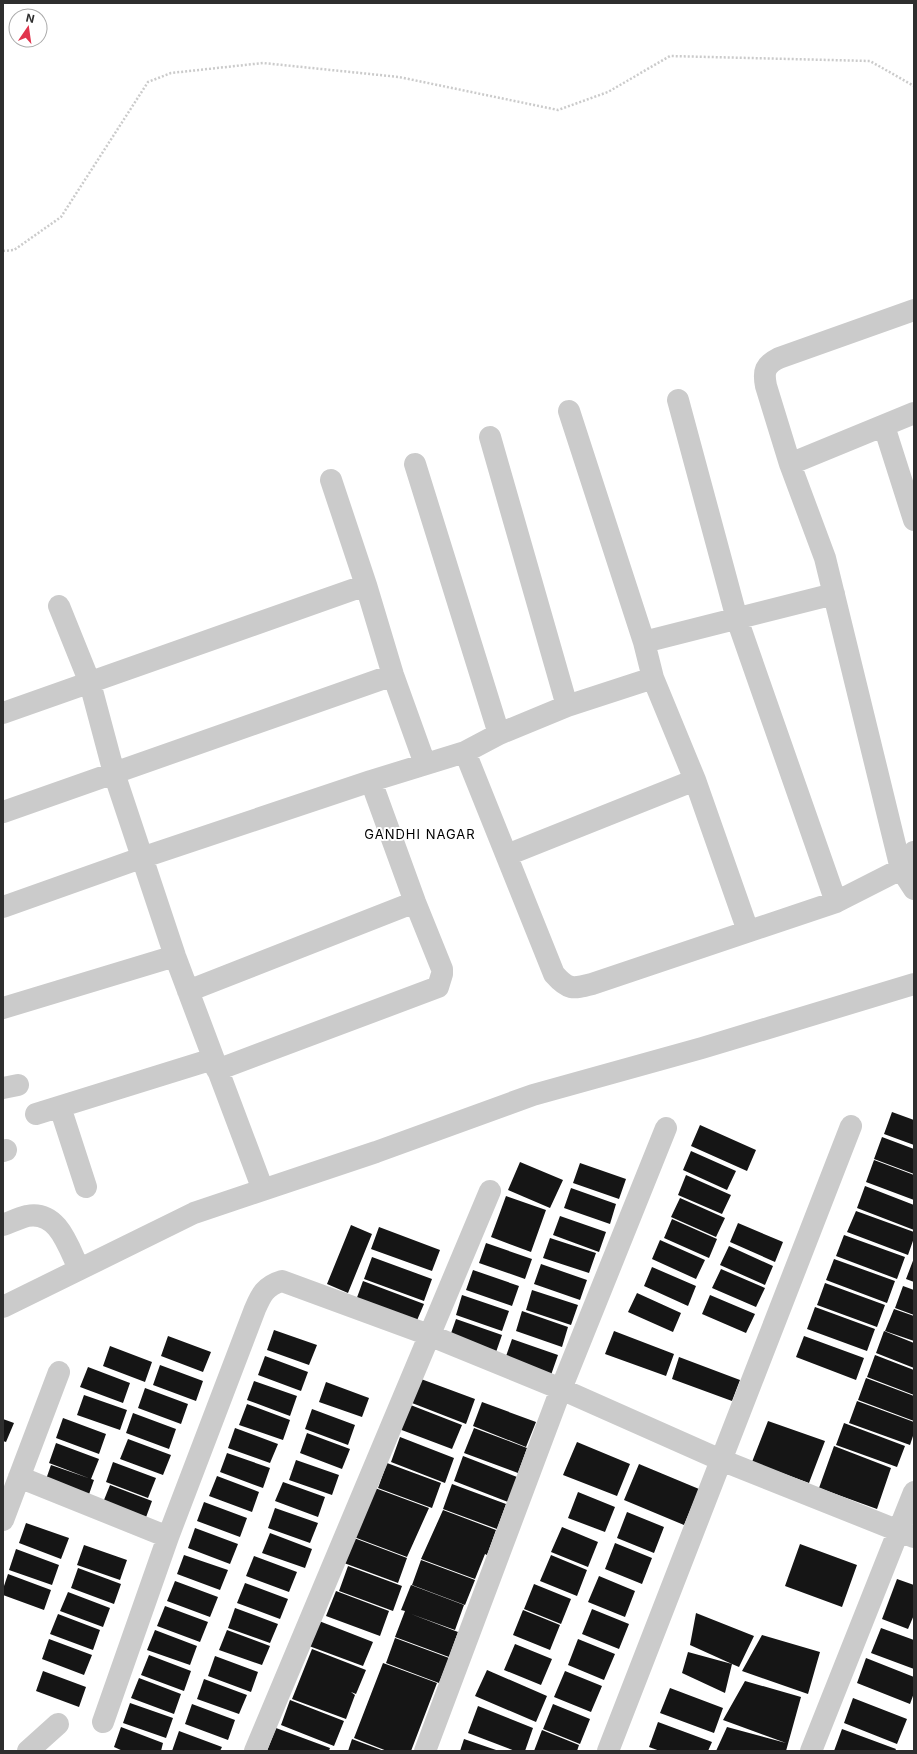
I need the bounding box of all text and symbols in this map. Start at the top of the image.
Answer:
north arrow [8,8,48,48]
text: N [25,10,36,26]
district label: GANDHI NAGAR [364,826,476,842]

